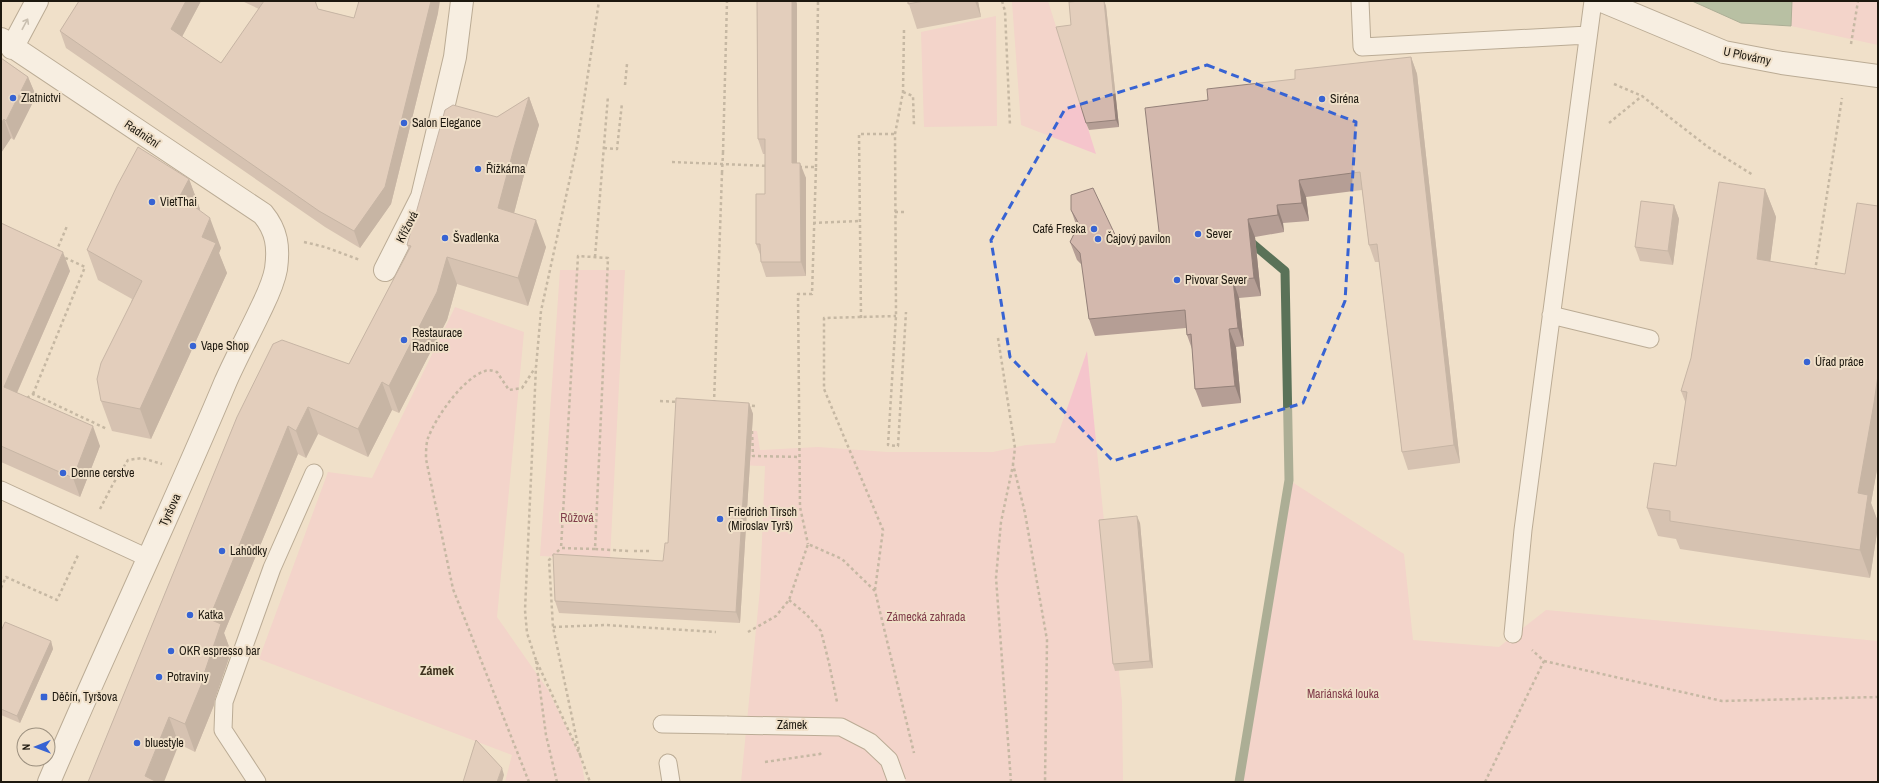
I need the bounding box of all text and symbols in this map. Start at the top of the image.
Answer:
one-way arrow [21,19,29,31]
street label: U Plovárny [1722,43,1772,69]
place label: Zlatnictvi [21,90,61,106]
place label: Siréna [1330,91,1360,107]
marker: Zlatnictvi [8,93,18,103]
marker: Siréna [1317,94,1327,104]
place label: Salon Elegance [412,115,481,131]
street label: Radniční [121,116,163,152]
marker: Salon Elegance [399,118,409,128]
place label: Řížkárna [486,161,526,177]
marker: Řížkárna [473,164,483,174]
place label: VietThai [160,194,197,210]
marker: VietThai [147,197,157,207]
street label: Křížová [392,208,422,246]
place label: Café Freska [1032,221,1087,237]
marker: Café Freska [1089,224,1099,234]
place label: Sever [1206,226,1232,242]
marker: Sever [1193,229,1203,239]
place label: Švadlenka [453,230,499,246]
place label: Čajový pavilon [1106,231,1171,247]
marker: Švadlenka [440,233,450,243]
marker: Čajový pavilon [1093,234,1103,244]
place label: Pivovar Sever [1185,272,1248,288]
marker: Pivovar Sever [1172,275,1182,285]
place label: Restaurace Radnice [412,325,462,355]
marker: Restaurace Radnice [399,335,409,345]
place label: Vape Shop [201,338,249,354]
marker: Vape Shop [188,341,198,351]
place label: Úřad práce [1815,354,1864,370]
marker: Úřad práce [1802,357,1812,367]
place label: Denne cerstve [71,465,134,481]
marker: Denne cerstve [58,468,68,478]
street label: Tyršova [155,491,185,529]
place label: Friedrich Tirsch (Miroslav Tyrš) [728,504,797,534]
park label: Růžová [560,510,594,526]
marker: Friedrich Tirsch (Miroslav Tyrš) [715,514,725,524]
place label: Lahůdky [230,543,267,559]
marker: Lahůdky [217,546,227,556]
place label: Katka [198,607,224,623]
park label: Zámecká zahrada [887,609,966,625]
marker: Katka [185,610,195,620]
place label: OKR espresso bar [179,643,261,659]
marker: OKR espresso bar [166,646,176,656]
district label: Zámek [420,662,454,679]
place label: Potraviny [167,669,209,685]
marker: Potraviny [154,672,164,682]
park label: Mariánská louka [1307,686,1380,702]
place label: Děčín, Tyršova [52,689,118,705]
marker: Děčín, Tyršova [39,692,49,702]
street label: Zámek [777,717,807,733]
north arrow [16,727,56,767]
place label: bluestyle [145,735,184,751]
marker: bluestyle [132,738,142,748]
text: N [19,744,33,751]

